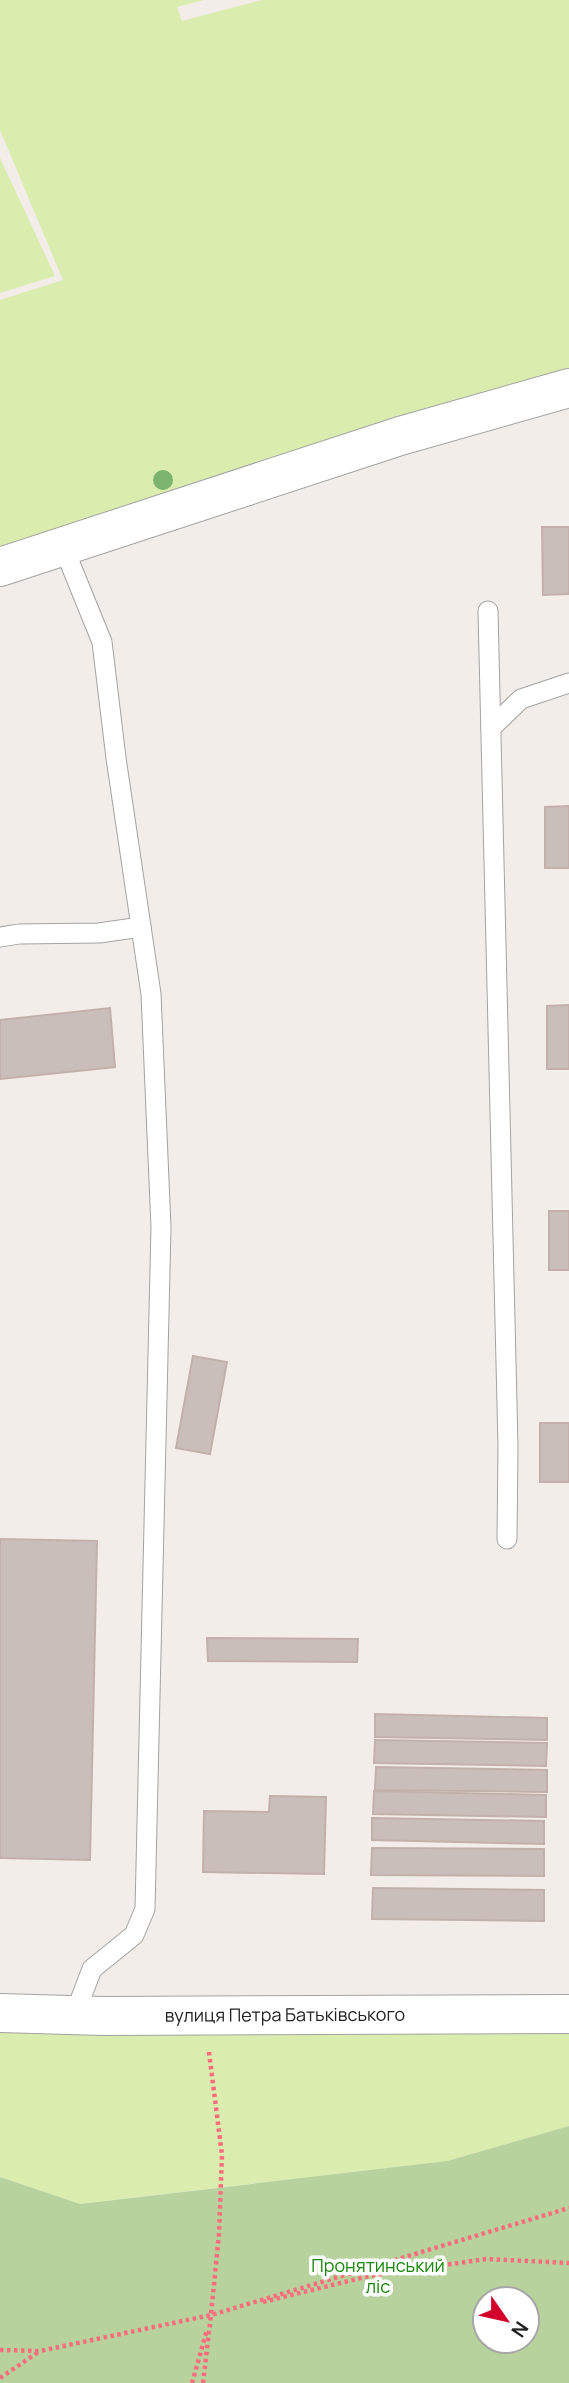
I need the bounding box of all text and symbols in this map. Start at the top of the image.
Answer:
street label: вулиця Петра Батьківського [165,2002,405,2027]
park label: Пронятинський ліс [311,2253,445,2298]
north arrow [471,2285,541,2355]
text: N [505,2317,535,2342]

